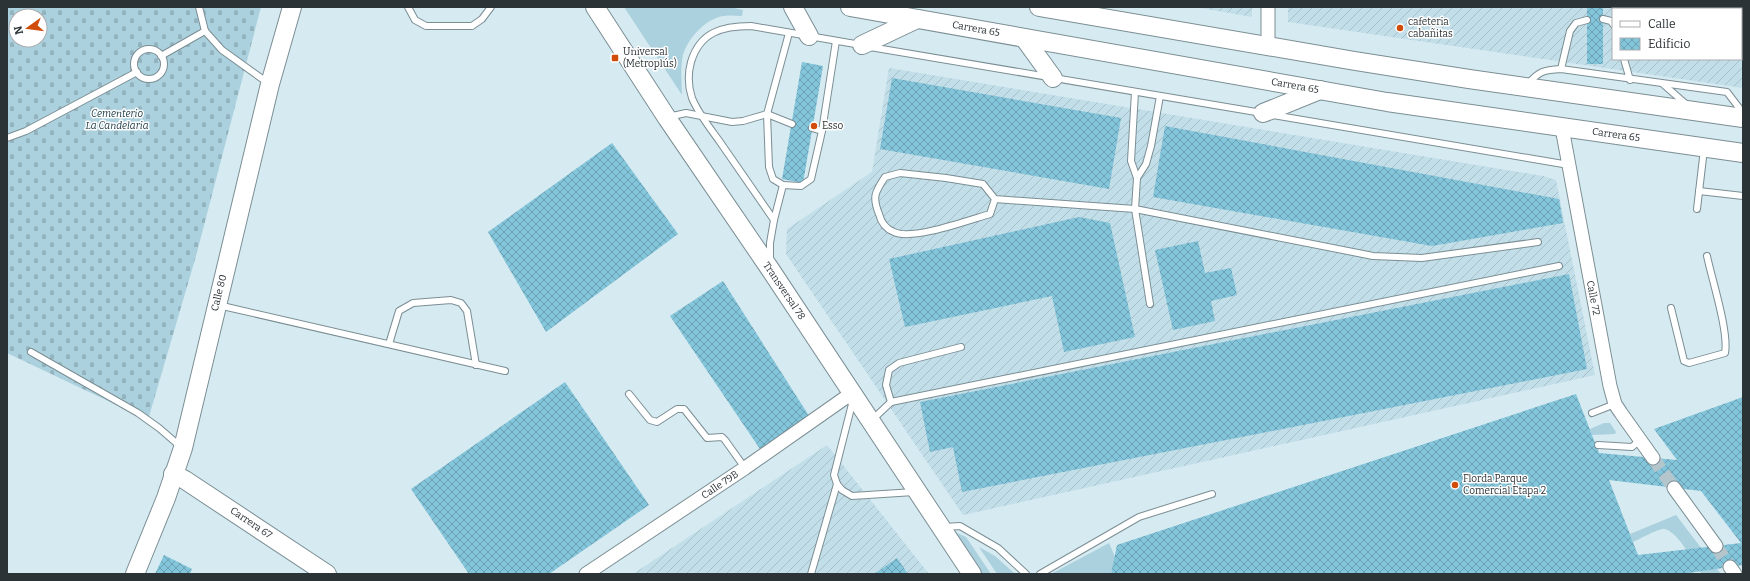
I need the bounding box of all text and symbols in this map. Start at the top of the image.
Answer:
north arrow [8,8,48,48]
legend [1612,8,1742,60]
place label: cafeteria cabañitas [1408,16,1453,40]
text: Calle [1648,17,1676,31]
street label: Carrera 65 [951,19,1001,39]
marker: cafeteria cabañitas [1395,23,1405,33]
text: N [11,24,26,36]
text: Edificio [1648,37,1690,51]
place label: Universal (Metroplús) [623,46,677,70]
marker: Universal (Metroplús) [610,53,620,63]
street label: Carrera 65 [1270,76,1320,96]
park label: Cementerio La Candelaria [86,108,149,132]
place label: Esso [822,120,844,132]
marker: Esso [809,121,819,131]
street label: Carrera 65 [1591,126,1641,144]
street label: Transversal 78 [760,260,808,322]
street label: Calle 80 [209,273,229,313]
street label: Calle 72 [1584,280,1602,316]
street label: Calle 79B [699,468,741,502]
place label: Florda Parque Comercial Etapa 2 [1463,473,1546,497]
marker: Florda Parque Comercial Etapa 2 [1450,480,1460,490]
street label: Carrera 67 [228,505,274,541]

